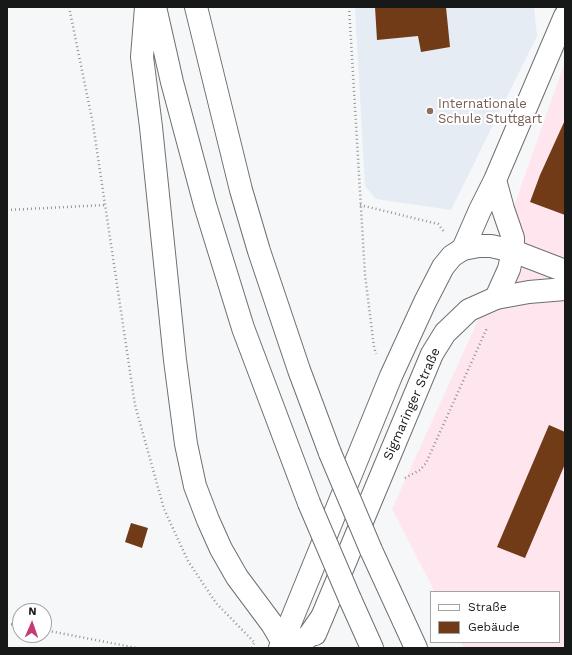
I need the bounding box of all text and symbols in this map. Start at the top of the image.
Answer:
place label: Internationale Schule Stuttgart [438,96,542,127]
marker: Internationale Schule Stuttgart [425,106,435,116]
street label: Sigmaringer Straße [380,345,444,463]
legend [430,591,560,643]
text: Straße [468,600,507,614]
north arrow [12,603,52,643]
text: N [28,605,37,618]
text: Gebäude [468,620,520,634]

